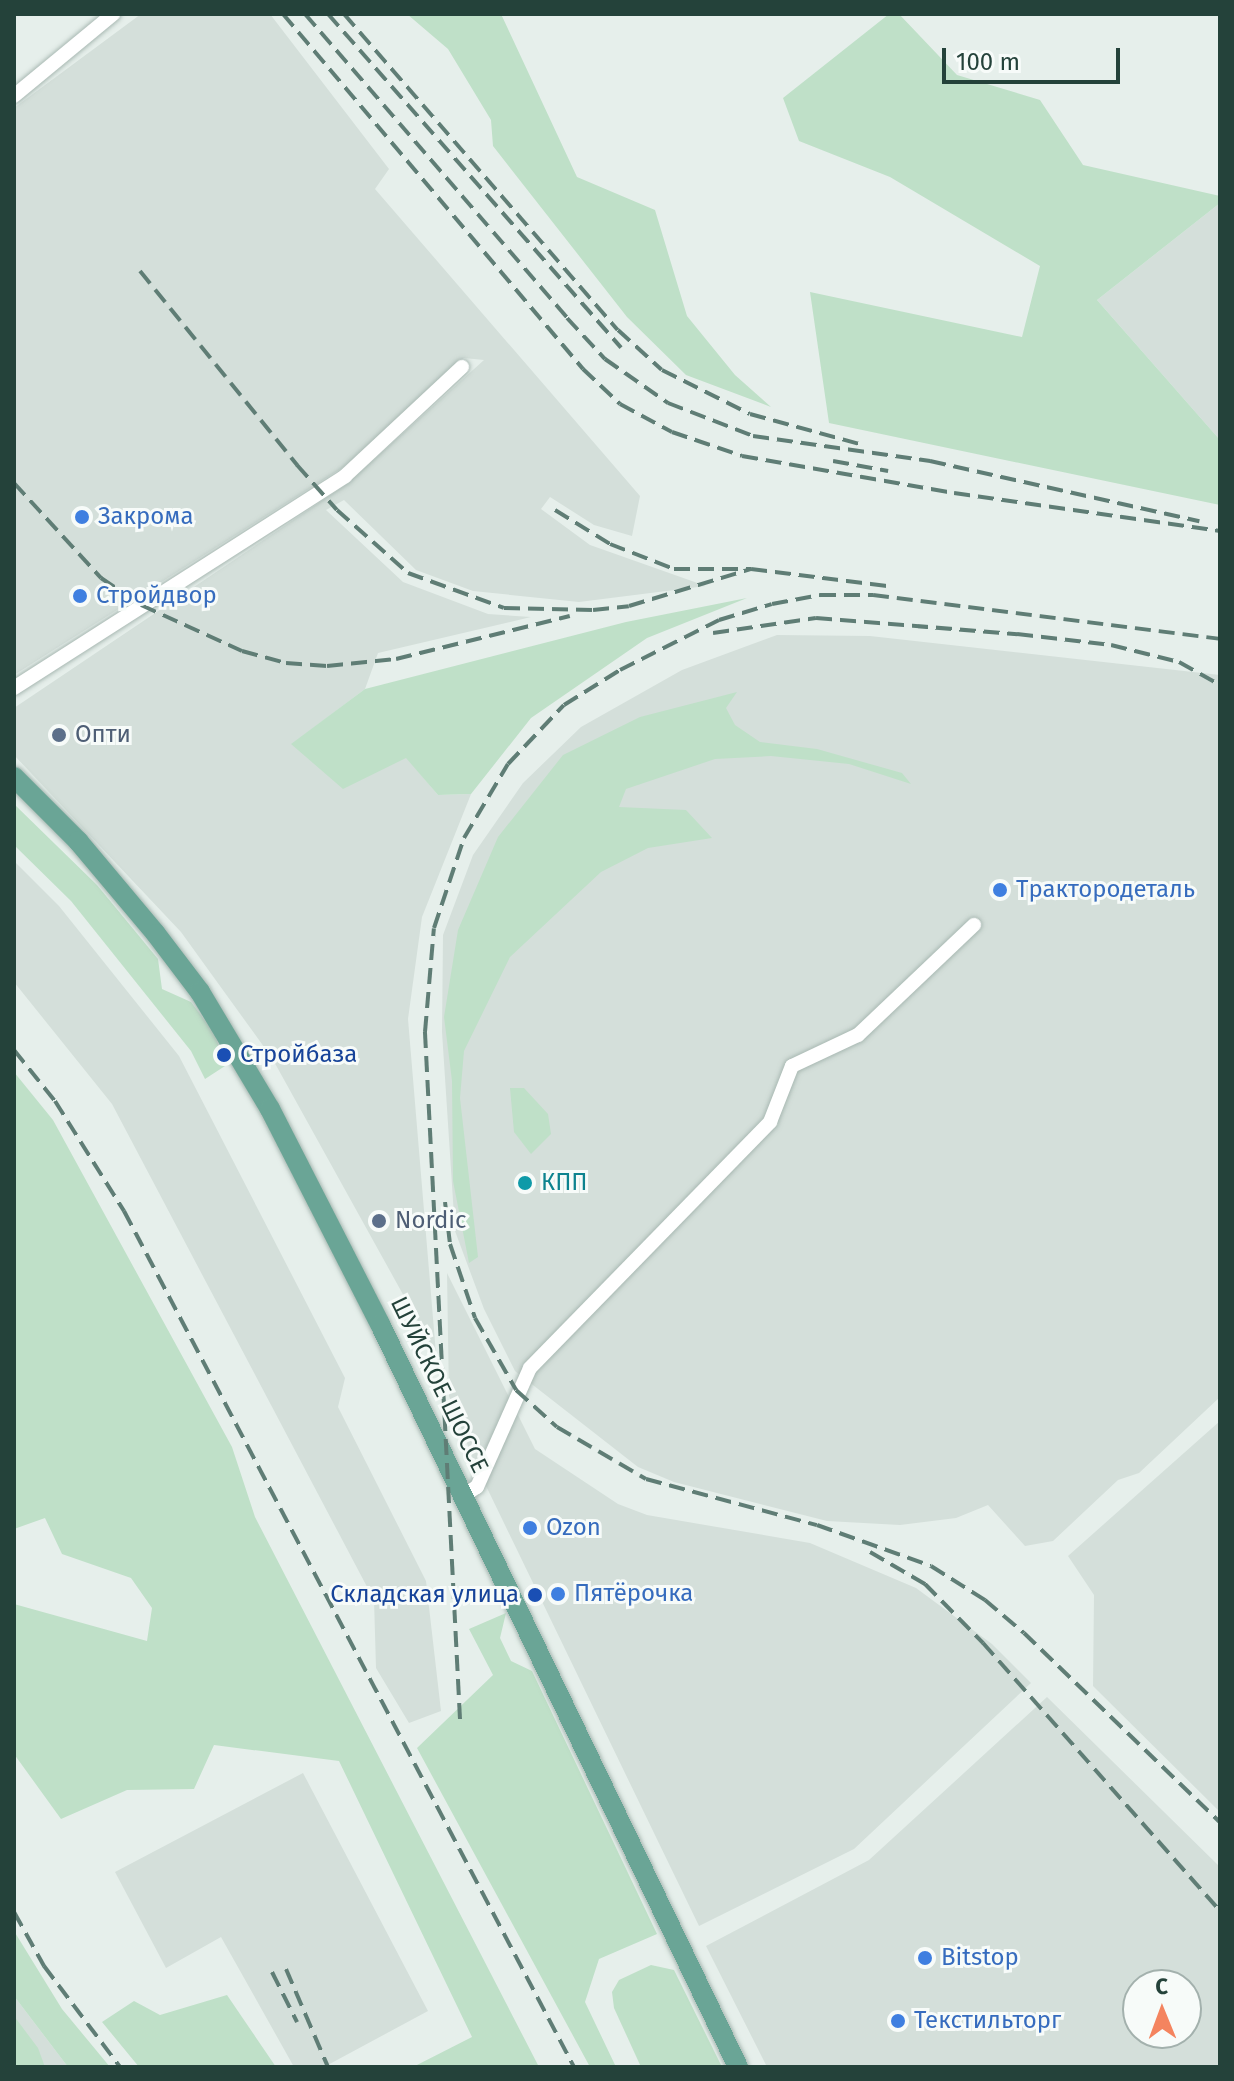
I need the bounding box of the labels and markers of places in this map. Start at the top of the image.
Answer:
place label: Закрома [98,503,193,531]
marker: Закрома [73,508,91,526]
place label: Стройдвор [96,582,217,610]
marker: Стройдвор [71,587,89,605]
place label: Опти [75,721,131,749]
marker: Опти [50,726,68,744]
place label: Трактородеталь [1016,876,1195,904]
marker: Трактородеталь [991,881,1009,899]
place label: Стройбаза [240,1041,357,1069]
marker: Стройбаза [215,1046,233,1064]
place label: КПП [541,1169,588,1197]
marker: КПП [516,1174,534,1192]
place label: Nordic [395,1207,467,1235]
marker: Nordic [370,1212,388,1230]
place label: Ozon [546,1514,601,1542]
marker: Ozon [521,1519,539,1537]
place label: Пятёрочка [574,1580,693,1608]
place label: Складская улица [330,1581,519,1609]
marker: Пятёрочка [549,1585,567,1603]
marker: Складская улица [526,1586,544,1604]
place label: Bitstop [941,1944,1019,1972]
marker: Bitstop [916,1949,934,1967]
place label: Текстильторг [914,2007,1061,2035]
marker: Текстильторг [889,2012,907,2030]

